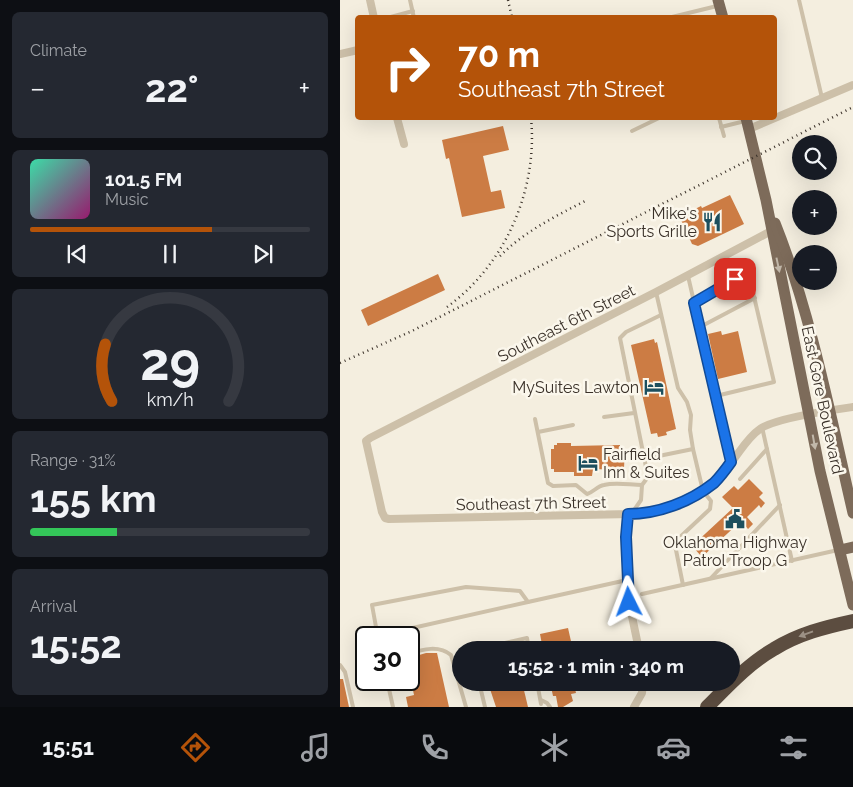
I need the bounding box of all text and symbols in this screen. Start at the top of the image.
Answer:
text: 70 m [458,34,540,75]
icon: right [375,35,440,100]
text: Climate [30,41,87,60]
text: 22° [145,66,198,111]
text: − [30,72,45,105]
text: + [298,72,310,105]
text: Southeast 7th Street [458,76,665,102]
map controls [792,135,837,290]
button: search [792,135,837,180]
text: 101.5 FM [105,168,182,190]
text: Music [105,190,149,209]
button: + [792,190,837,235]
place label: Mike's Sports Grille [606,204,697,241]
restaurant icon: Mike's Sports Grille [701,211,723,233]
icon: previous [63,240,91,268]
icon: pause [156,240,184,268]
icon: next [249,240,277,268]
button: − [792,245,837,290]
pin [714,258,756,300]
one-way arrow [775,258,783,274]
icon: arrive [721,265,749,293]
street label: Southeast 6th Street [494,280,639,366]
street label: East Gore Boulevard [798,324,848,476]
text: 29 [140,331,200,392]
hotel icon: MySuites Lawton [643,376,665,398]
place label: MySuites Lawton [512,378,639,397]
text: km/h [146,389,194,410]
one-way arrow [811,434,819,450]
place label: Fairfield Inn & Suites [603,445,690,482]
text: Range · 31% [30,451,116,470]
hotel icon: Fairfield Inn & Suites [577,452,599,474]
text: 155 km [30,476,157,521]
street label: Southeast 7th Street [456,493,607,514]
public building icon: Oklahoma Highway Patrol Troop G [724,508,746,530]
place label: Oklahoma Highway Patrol Troop G [663,533,807,570]
position arrow [602,575,654,627]
text: Arrival [30,597,77,616]
text: 15:52 [30,622,122,667]
speed limit sign: 30 [355,626,420,691]
one-way arrow [798,630,813,638]
text: 15:52 · 1 min · 340 m [508,655,684,677]
icon: directions [178,730,213,765]
icon: music [298,730,333,765]
icon: phone [417,730,452,765]
icon: climate [537,730,572,765]
icon: car [656,730,691,765]
icon: filters [776,730,811,765]
text: 15:51 [42,734,94,760]

